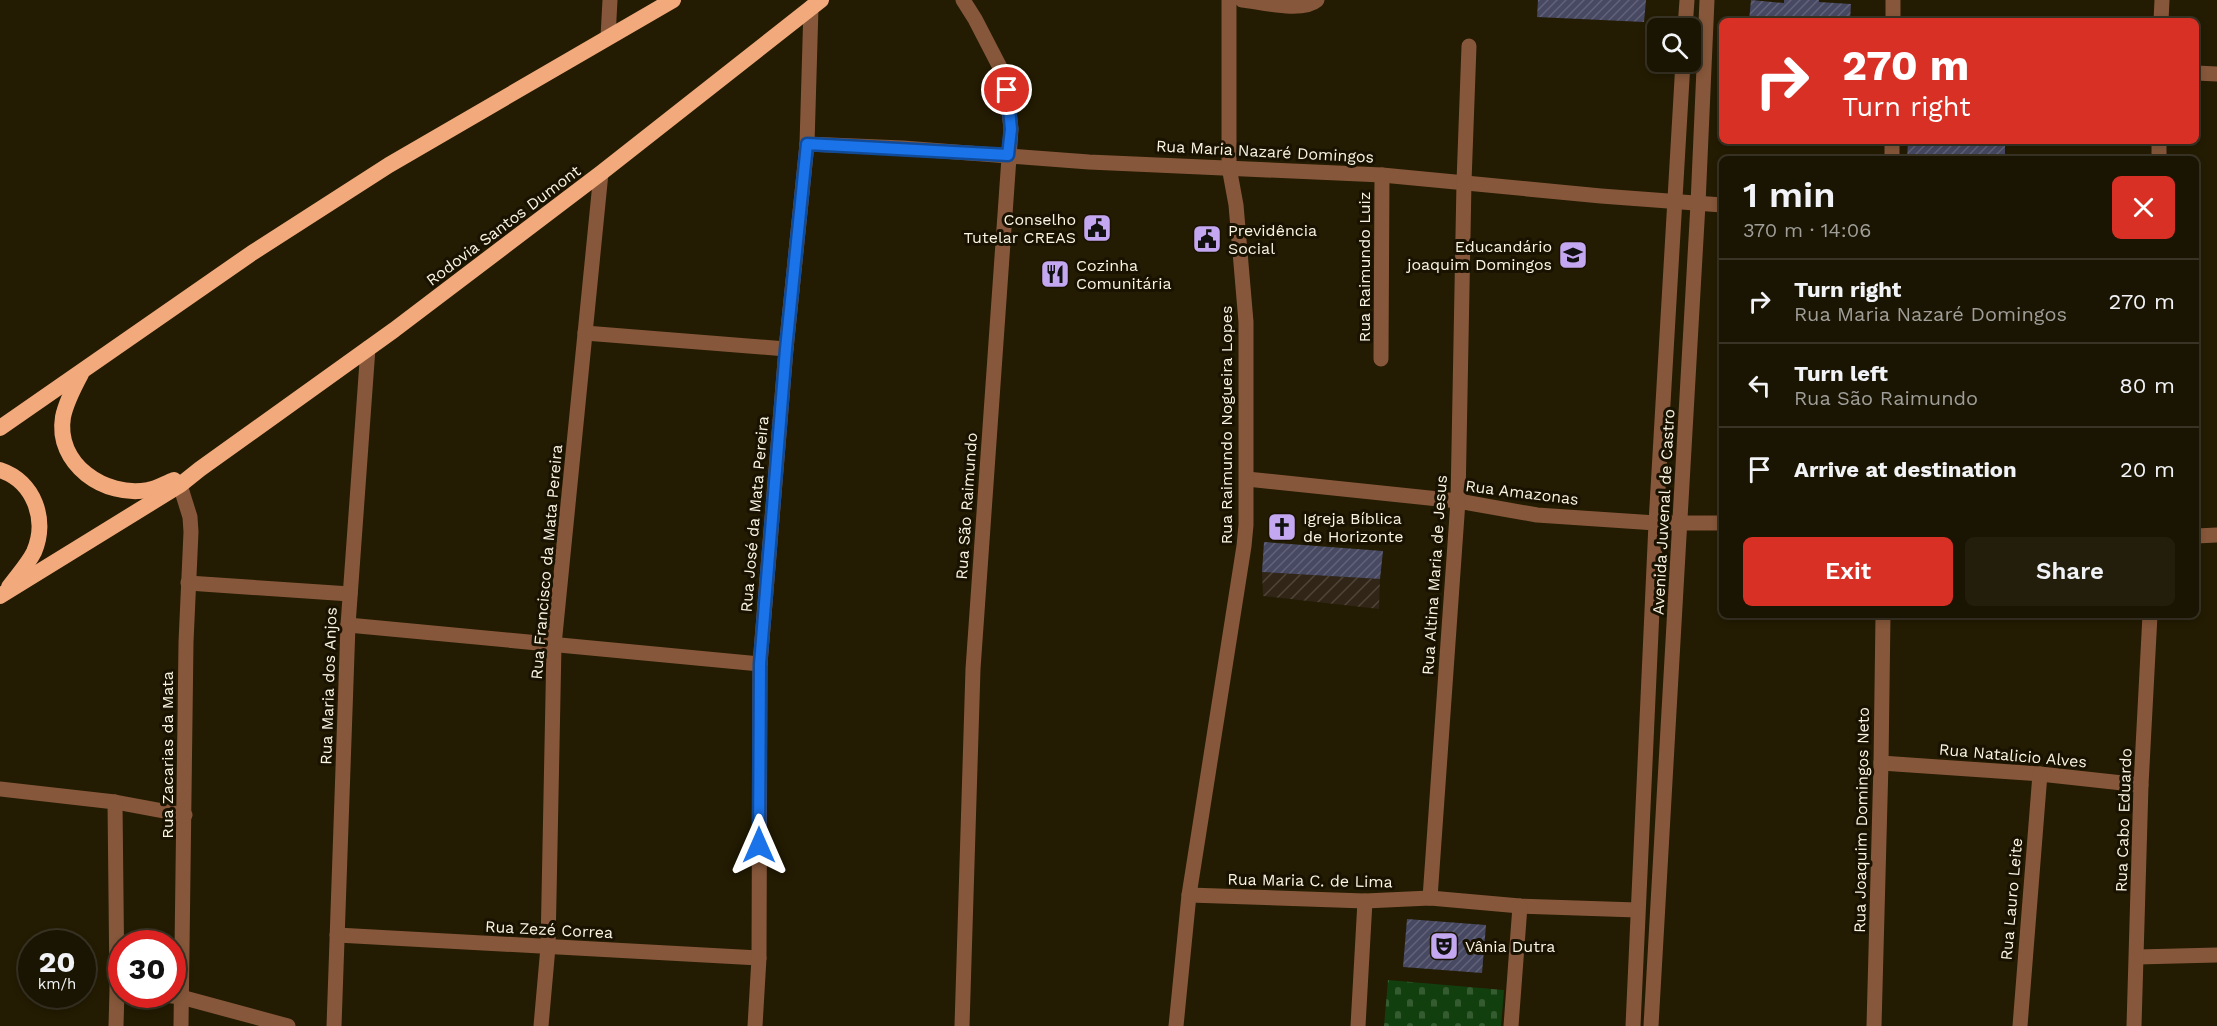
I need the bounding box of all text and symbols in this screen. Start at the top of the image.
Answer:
map controls [1647,18,1701,72]
button: search [1647,18,1701,72]
text: 270 m [1842,41,1969,90]
icon: right [1743,42,1821,120]
pin [981,64,1032,115]
icon: arrive [990,73,1023,106]
text: Turn right [1842,91,1971,123]
street label: Rua Maria Nazaré Domingos [1155,136,1375,167]
street label: Rodovia Santos Dumont [422,161,584,290]
text: 1 min [1743,174,1835,216]
button: close [2112,176,2175,239]
street label: Rua Raimundo Luiz [1355,192,1374,342]
place label: Conselho Tutelar CREAS [963,210,1076,247]
public building icon: Conselho Tutelar CREAS [1081,212,1113,244]
text: 370 m · 14:06 [1743,218,1871,242]
place label: Previdência Social [1228,221,1317,258]
public building icon: Previdência Social [1191,223,1223,255]
place label: Educandário joaquim Domingos [1405,237,1552,274]
school or university icon: Educandário joaquim Domingos [1557,239,1589,271]
place label: Cozinha Comunitária [1076,256,1171,293]
restaurant icon: Cozinha Comunitária [1039,258,1071,290]
text: Turn right [1794,277,1901,302]
icon: right [1743,285,1776,318]
text: 270 m [2109,289,2175,314]
text: Rua Maria Nazaré Domingos [1794,302,2067,326]
street label: Rua Raimundo Nogueira Lopes [1217,306,1236,544]
text: Turn left [1794,361,1888,386]
icon: left [1743,369,1776,402]
text: 80 m [2119,373,2175,398]
text: Rua São Raimundo [1794,386,1978,410]
street label: Avenida Juvenal de Castro [1649,408,1678,616]
street label: Rua José da Mata Pereira [736,415,773,613]
street label: Rua São Raimundo [952,432,981,580]
street label: Rua Francisco da Mata Pereira [527,444,566,680]
icon: arrive [1743,453,1776,486]
text: Arrive at destination [1794,457,2017,482]
text: 20 m [2120,457,2175,482]
street label: Rua Altina Maria de Jesus [1418,474,1451,676]
street label: Rua Amazonas [1464,476,1580,509]
place label: Igreja Bíblica de Horizonte [1303,509,1403,546]
church icon: Igreja Bíblica de Horizonte [1266,511,1298,543]
button: Exit [1743,537,1953,606]
button: Share [1965,537,2175,606]
street label: Rua Maria dos Anjos [316,607,341,765]
street label: Rua Zacarias da Mata [158,671,177,839]
street label: Rua Joaquim Domingos Neto [1850,707,1873,933]
street label: Rua Natalicio Alves [1938,740,2088,771]
street label: Rua Cabo Eduardo [2111,748,2136,892]
position arrow [727,813,791,877]
street label: Rua Lauro Leite [1997,837,2026,961]
street label: Rua Maria C. de Lima [1227,870,1393,891]
street label: Rua Zezé Correa [484,917,613,942]
speed limit sign: 30 [108,930,186,1008]
theatre icon: Vânia Dutra [1428,930,1460,962]
place label: Vânia Dutra [1465,937,1555,956]
text: 20 [38,944,76,979]
text: km/h [38,975,76,993]

